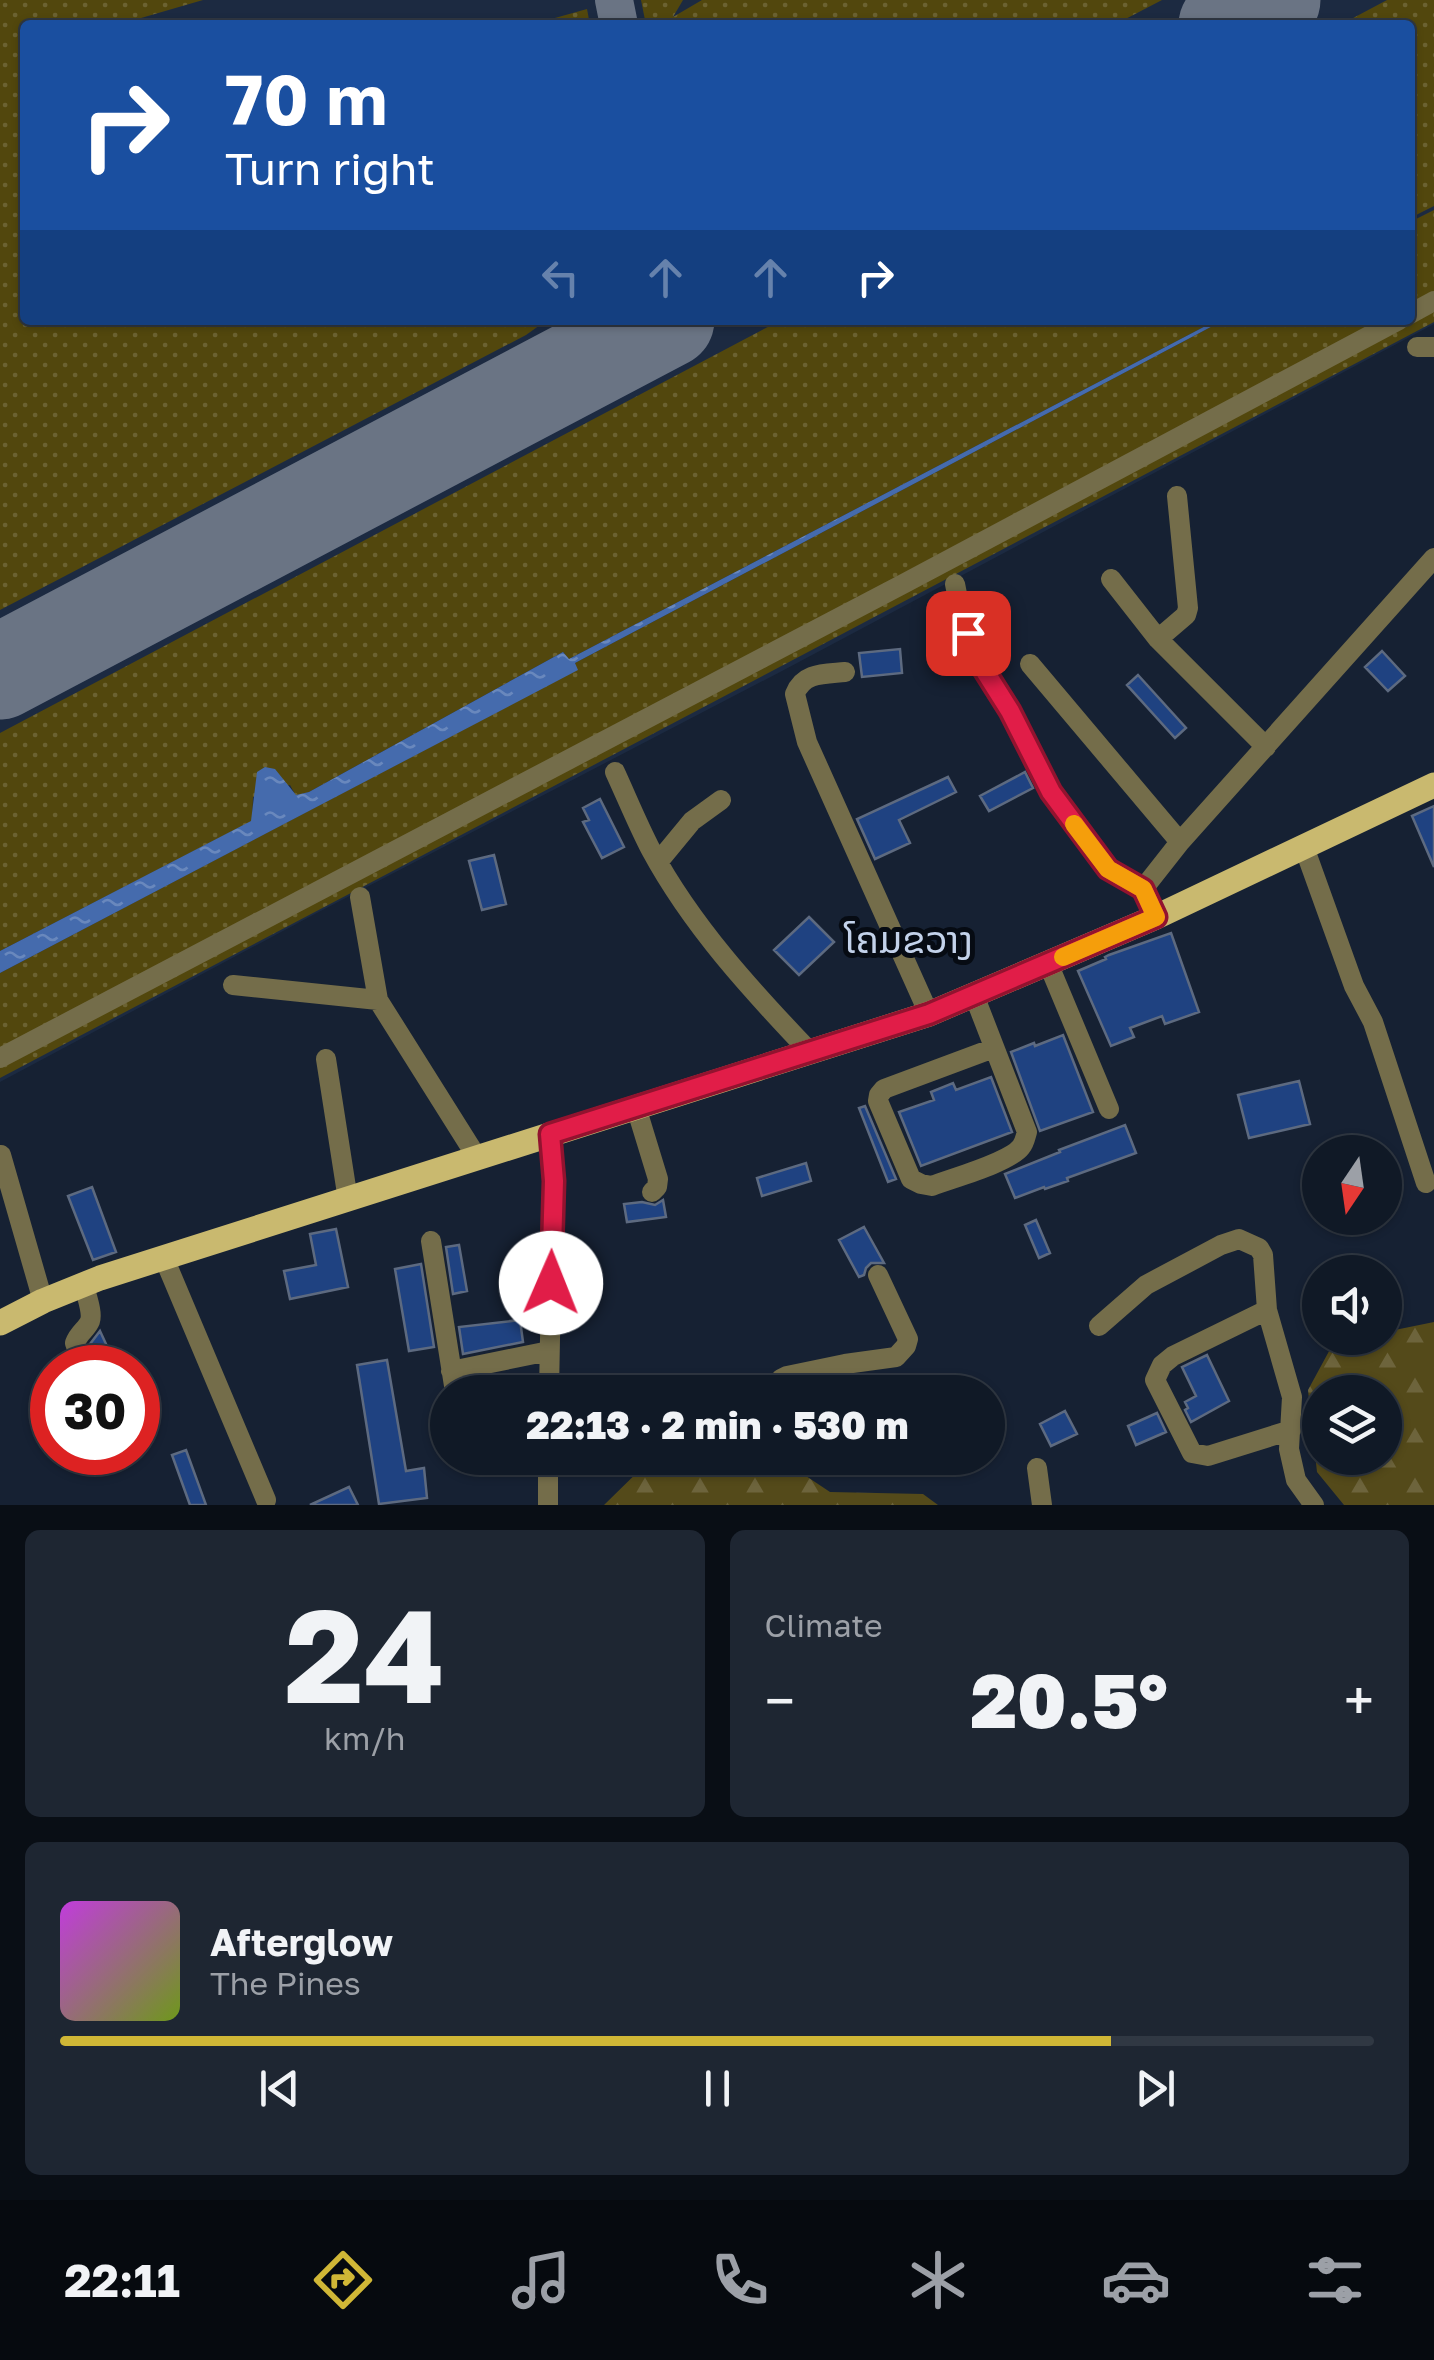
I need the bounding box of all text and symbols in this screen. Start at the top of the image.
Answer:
text: 70 m [225,56,387,140]
icon: right [60,60,190,190]
text: Turn right [225,141,435,195]
icon: left [533,250,588,305]
icon: ahead [638,250,693,305]
icon: ahead [743,250,798,305]
icon: right [848,250,903,305]
pin [926,591,1011,676]
icon: arrive [941,606,996,661]
district label: ໂຄມຂວາງ [843,916,973,961]
north arrow [1302,1135,1402,1235]
map controls [1302,1135,1402,1475]
position arrow [499,1231,603,1335]
button: sound [1302,1255,1402,1355]
speed limit sign: 30 [30,1345,160,1475]
button: layers [1302,1375,1402,1475]
text: 22:13 · 2 min · 530 m [526,1402,909,1447]
text: 24 [284,1576,445,1732]
text: Climate [765,1606,883,1644]
text: 20.5° [971,1654,1168,1745]
text: − [765,1667,795,1733]
text: + [1344,1667,1374,1733]
text: km/h [324,1719,405,1757]
text: Afterglow [210,1919,393,1964]
text: The Pines [210,1964,361,2002]
icon: previous [252,2061,307,2116]
icon: pause [690,2061,745,2116]
icon: next [1128,2061,1183,2116]
icon: directions [308,2245,378,2315]
icon: music [506,2245,576,2315]
icon: phone [705,2245,775,2315]
icon: climate [903,2245,973,2315]
icon: car [1101,2245,1171,2315]
icon: filters [1300,2245,1370,2315]
text: 22:11 [64,2253,180,2307]

